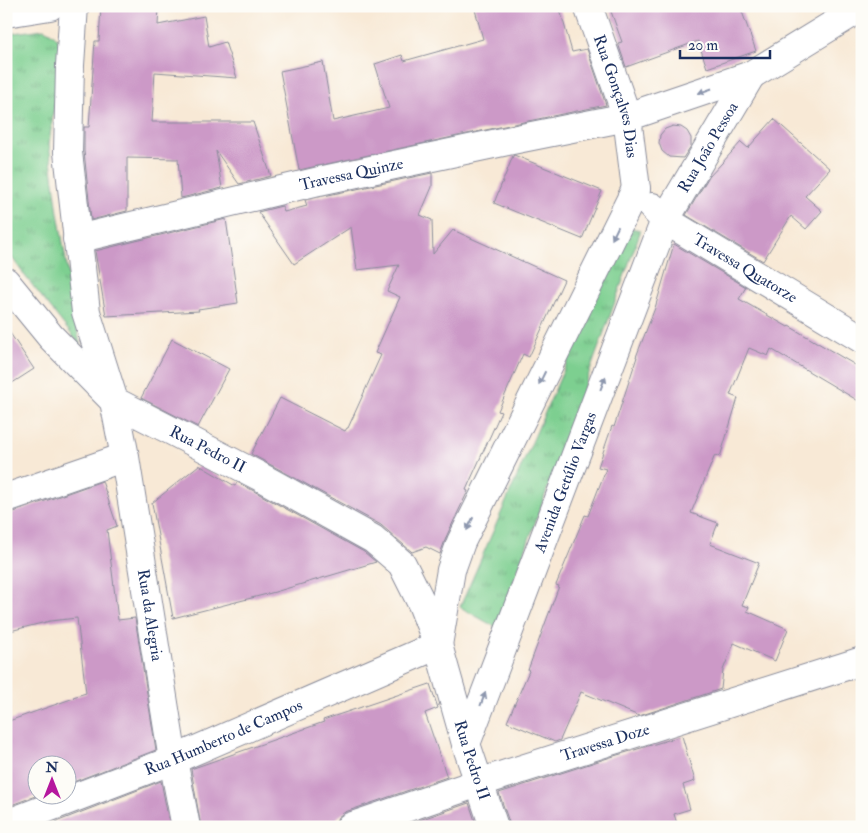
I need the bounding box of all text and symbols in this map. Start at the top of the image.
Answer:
scale bar [680,28,770,60]
street label: Rua Gonçalves Dias [589,32,642,159]
text: 20 m [688,36,718,55]
one-way arrow [697,87,712,95]
street label: Rua João Pessoa [673,98,743,196]
street label: Travessa Quinze [298,153,405,195]
one-way arrow [611,225,619,240]
street label: Travessa Quatorze [689,229,801,308]
one-way arrow [538,371,546,385]
one-way arrow [600,376,607,391]
street label: Avenida Getúlio Vargas [529,409,601,556]
street label: Rua Pedro II [166,422,249,477]
one-way arrow [466,516,474,531]
street label: Rua da Alegria [133,568,167,663]
one-way arrow [479,691,487,706]
street label: Rua Humberto de Campos [142,695,305,780]
street label: Rua Pedro II [450,718,494,803]
street label: Travessa Doze [559,719,653,766]
north arrow [28,756,78,806]
text: N [45,759,59,776]

